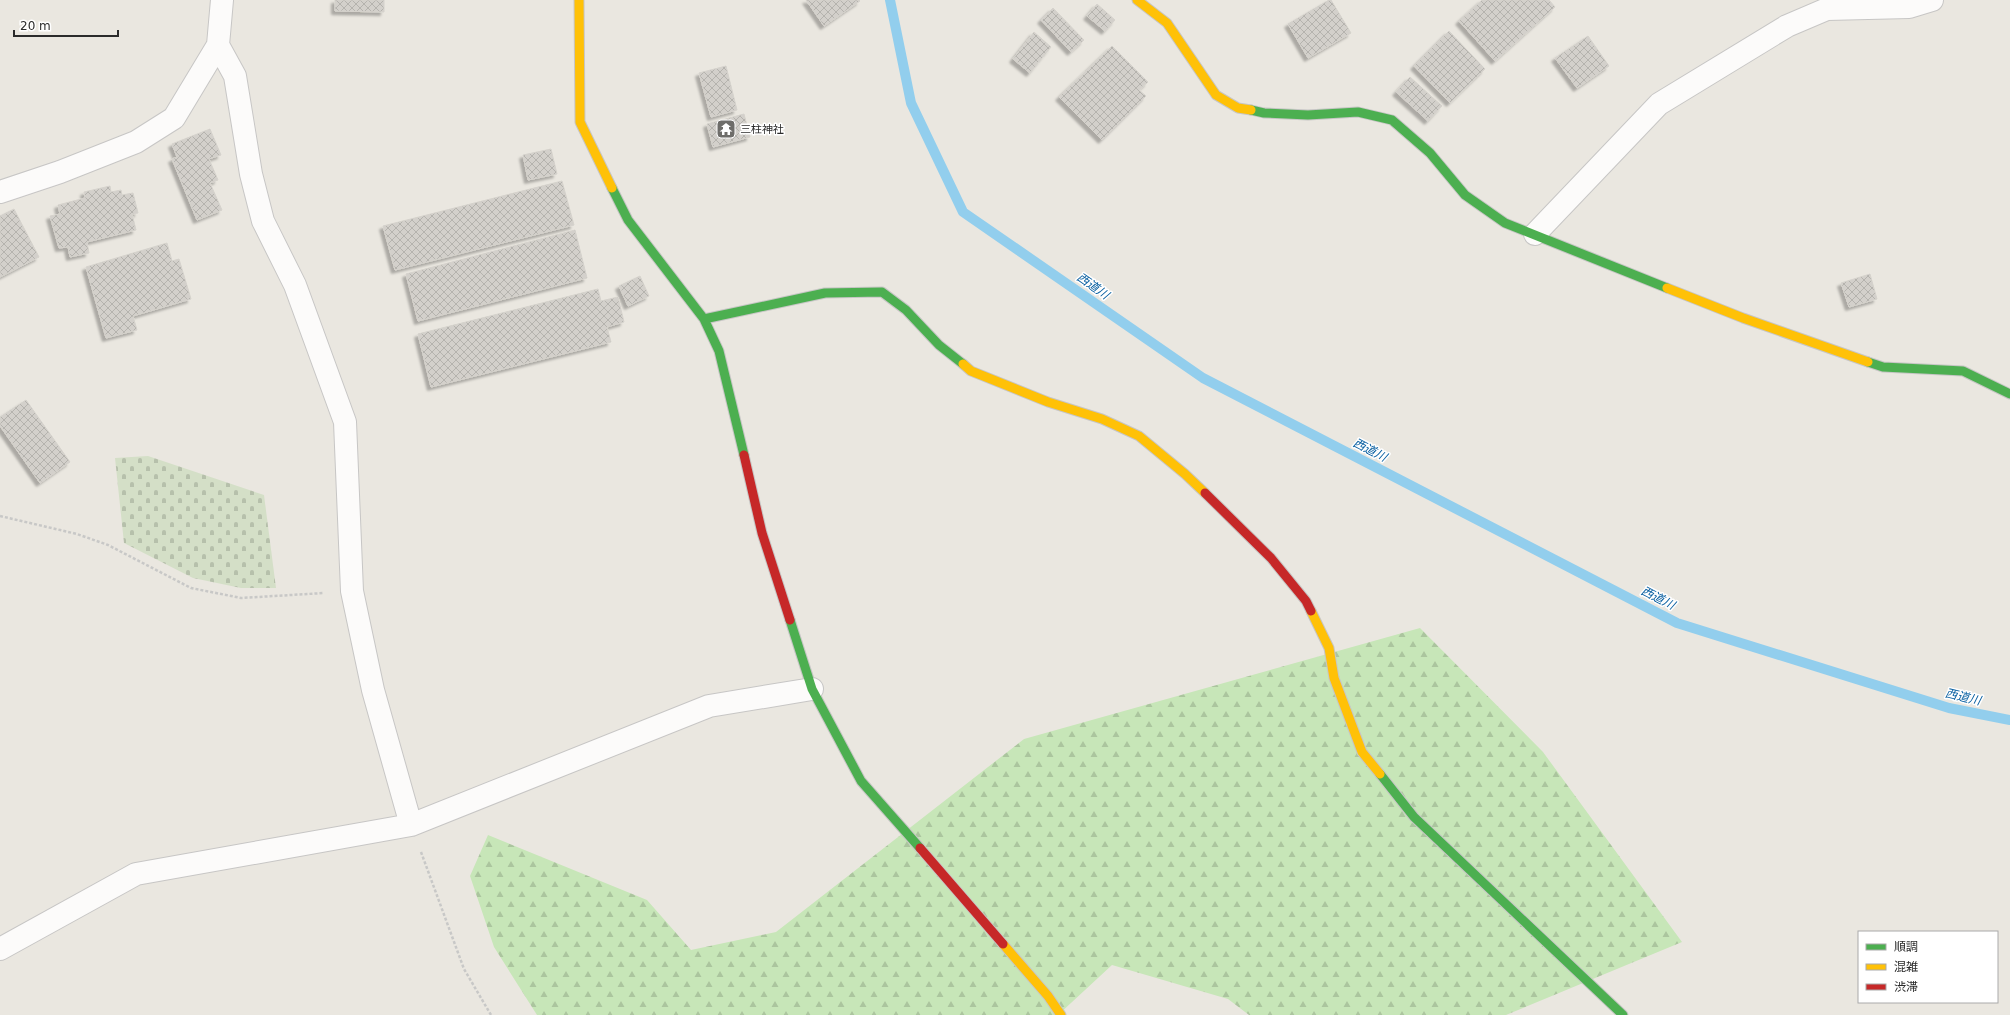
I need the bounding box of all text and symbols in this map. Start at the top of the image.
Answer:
scale bar [14,12,118,38]
text: 20 m [20,19,51,33]
temple icon: 三柱神社 [715,118,737,140]
place label: 三柱神社 [740,123,784,136]
water label: 西道川 [1074,270,1113,303]
water label: 西道川 [1351,436,1391,465]
water label: 西道川 [1639,584,1679,613]
water label: 西道川 [1944,686,1984,708]
legend [1858,931,1998,1003]
text: 順調 [1894,940,1918,954]
text: 混雑 [1894,960,1918,974]
text: 渋滞 [1894,980,1918,994]

